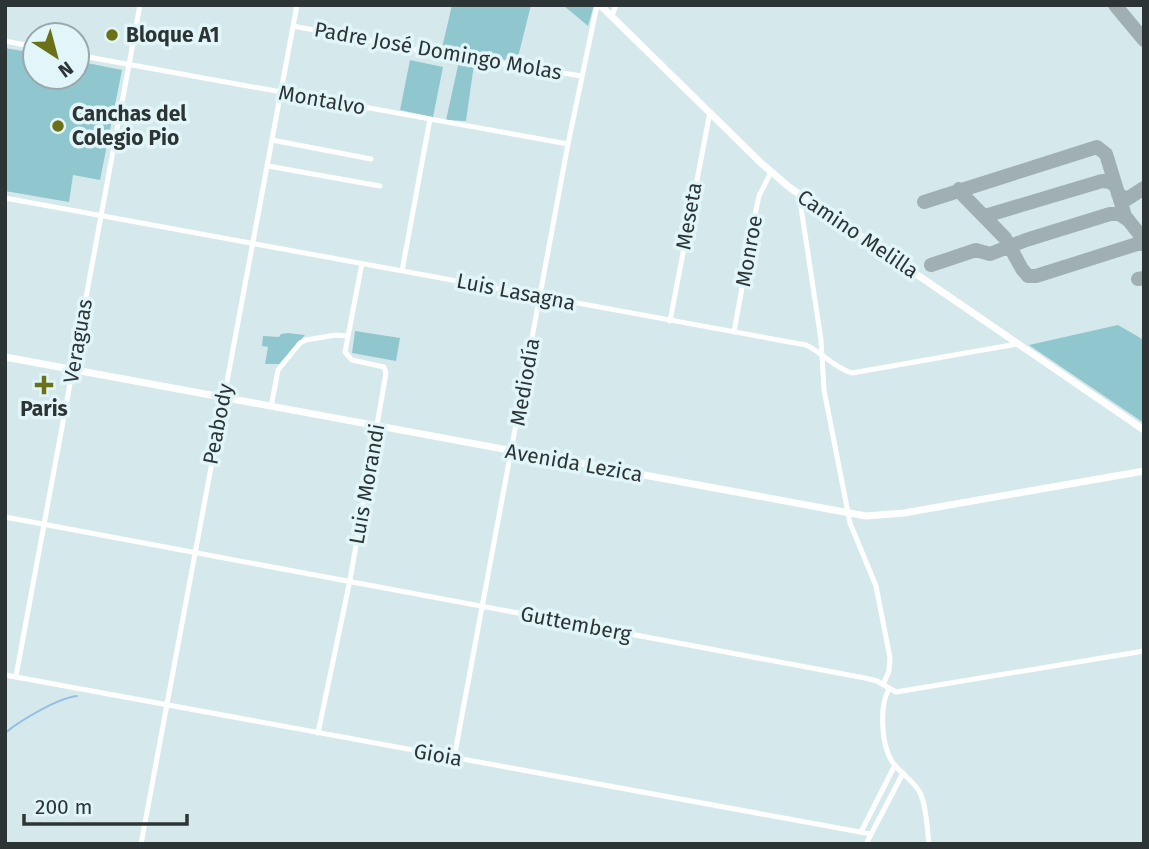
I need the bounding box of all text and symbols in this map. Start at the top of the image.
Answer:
street label: Padre José Domingo Molas [312,16,564,86]
north arrow [21,21,91,91]
place label: Bloque A1 [126,22,220,48]
marker: Bloque A1 [104,27,120,43]
text: N [54,56,78,82]
street label: Montalvo [276,80,368,120]
place label: Canchas del Colegio Pio [72,101,187,151]
marker: Canchas del Colegio Pio [50,118,66,134]
street label: Meseta [670,180,708,252]
street label: Camino Melilla [792,184,924,284]
street label: Monroe [730,213,768,289]
street label: Luis Lasagna [454,268,578,316]
street label: Veraguas [58,297,98,385]
street label: Mediodía [504,336,546,428]
marker: Paris [36,377,52,393]
street label: Peabody [197,381,239,467]
place label: Paris [20,396,68,422]
street label: Luis Morandi [344,422,390,546]
street label: Avenida Lezica [503,438,645,488]
street label: Guttemberg [518,601,634,647]
street label: Gioia [412,738,464,772]
scale bar [24,782,187,826]
text: 200 m [35,794,92,820]

